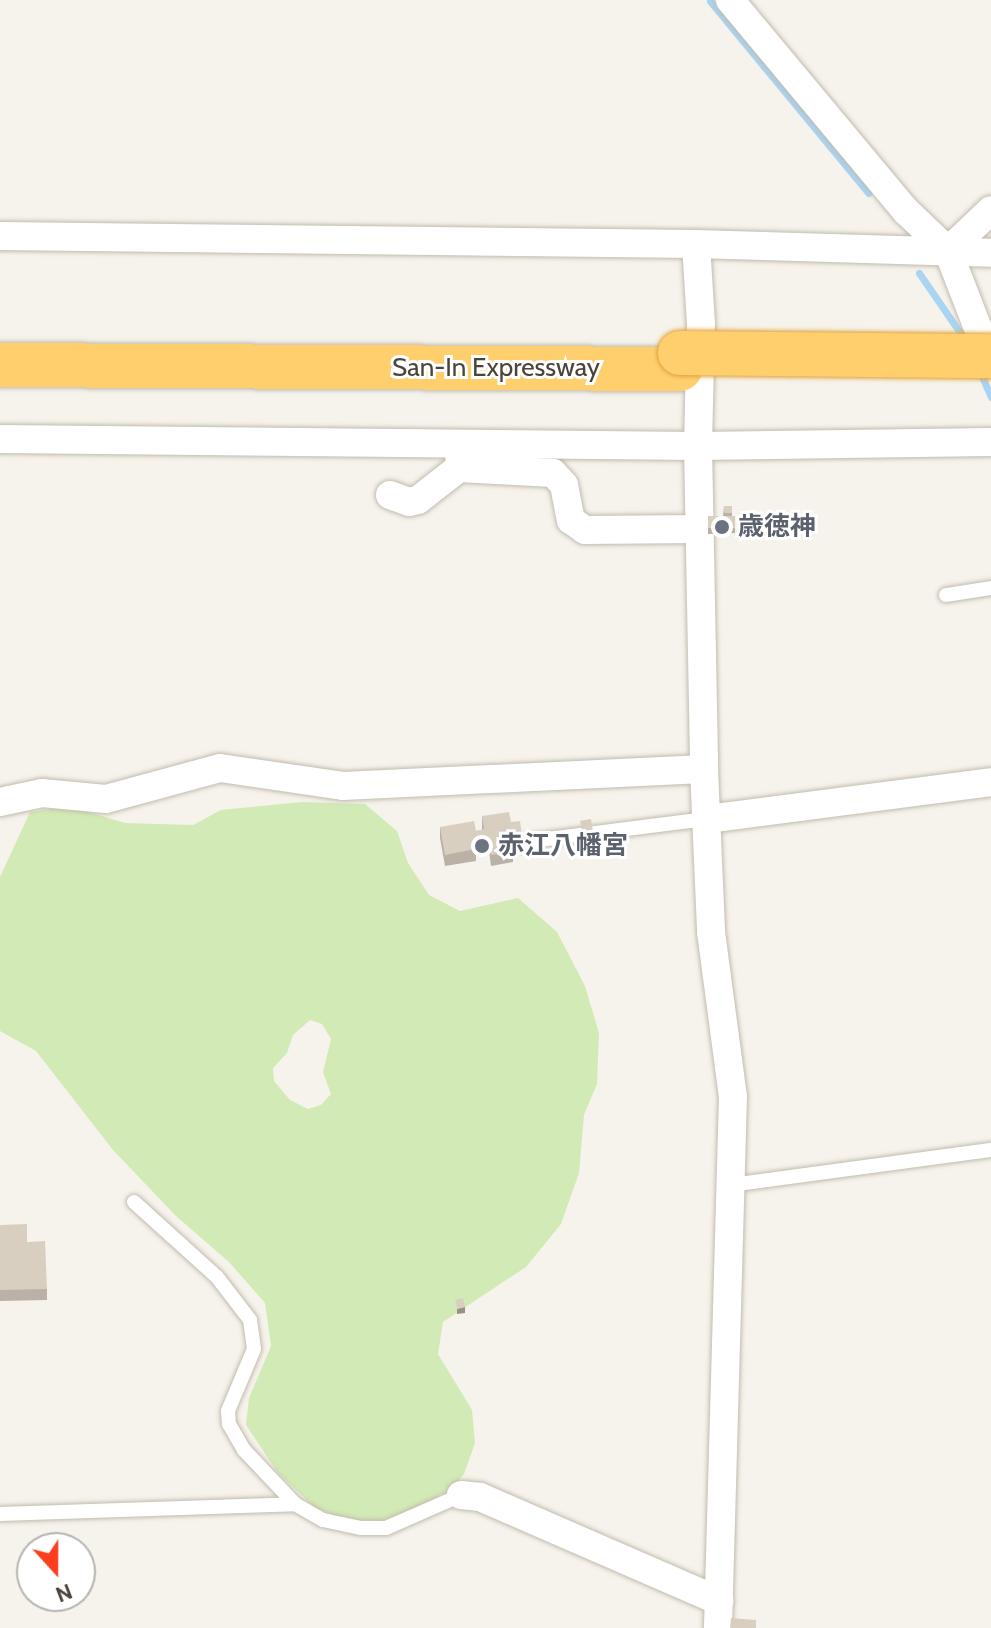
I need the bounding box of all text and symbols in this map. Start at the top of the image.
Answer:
street label: San-In Expressway [392,352,600,384]
place label: 歳徳神 [738,511,816,543]
marker: 歳徳神 [713,518,731,536]
place label: 赤江八幡宮 [498,830,628,862]
marker: 赤江八幡宮 [473,837,491,855]
north arrow [16,1532,96,1612]
text: N [52,1578,76,1608]

